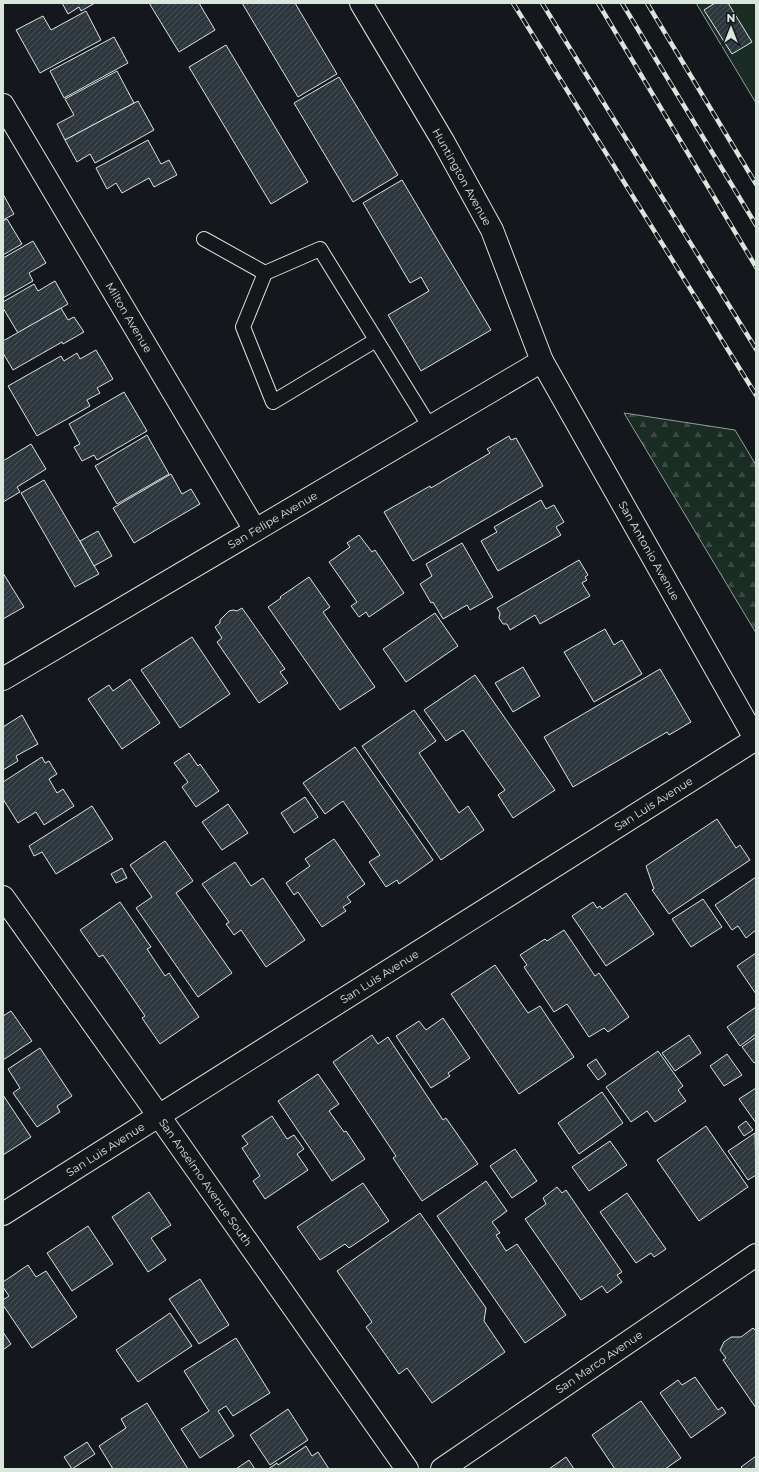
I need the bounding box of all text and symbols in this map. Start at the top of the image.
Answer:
north arrow [711,8,751,48]
text: N [727,11,735,25]
street label: Huntington Avenue [429,126,495,228]
street label: Milton Avenue [103,280,155,355]
street label: San Felipe Avenue [225,488,320,552]
street label: San Antonio Avenue [616,499,683,603]
street label: San Luis Avenue [612,774,696,834]
street label: San Luis Avenue [337,946,422,1007]
street label: San Anselmo Avenue South [156,1116,255,1249]
street label: San Luis Avenue [63,1119,148,1179]
street label: San Marco Avenue [553,1327,646,1397]

